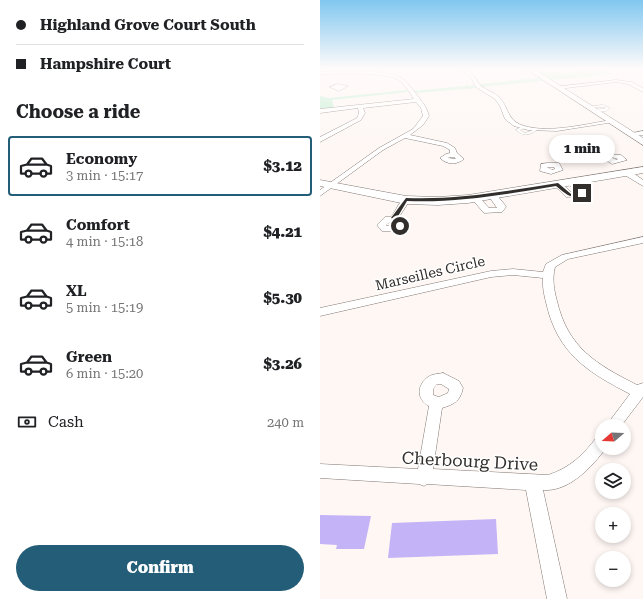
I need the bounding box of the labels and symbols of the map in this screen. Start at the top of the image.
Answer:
callout: 1 min [549,135,615,163]
route end [573,184,591,202]
route start [391,217,409,235]
street label: Marseilles Circle [374,253,487,293]
north arrow [595,419,631,455]
street label: Cherbourg Drive [401,447,539,475]

